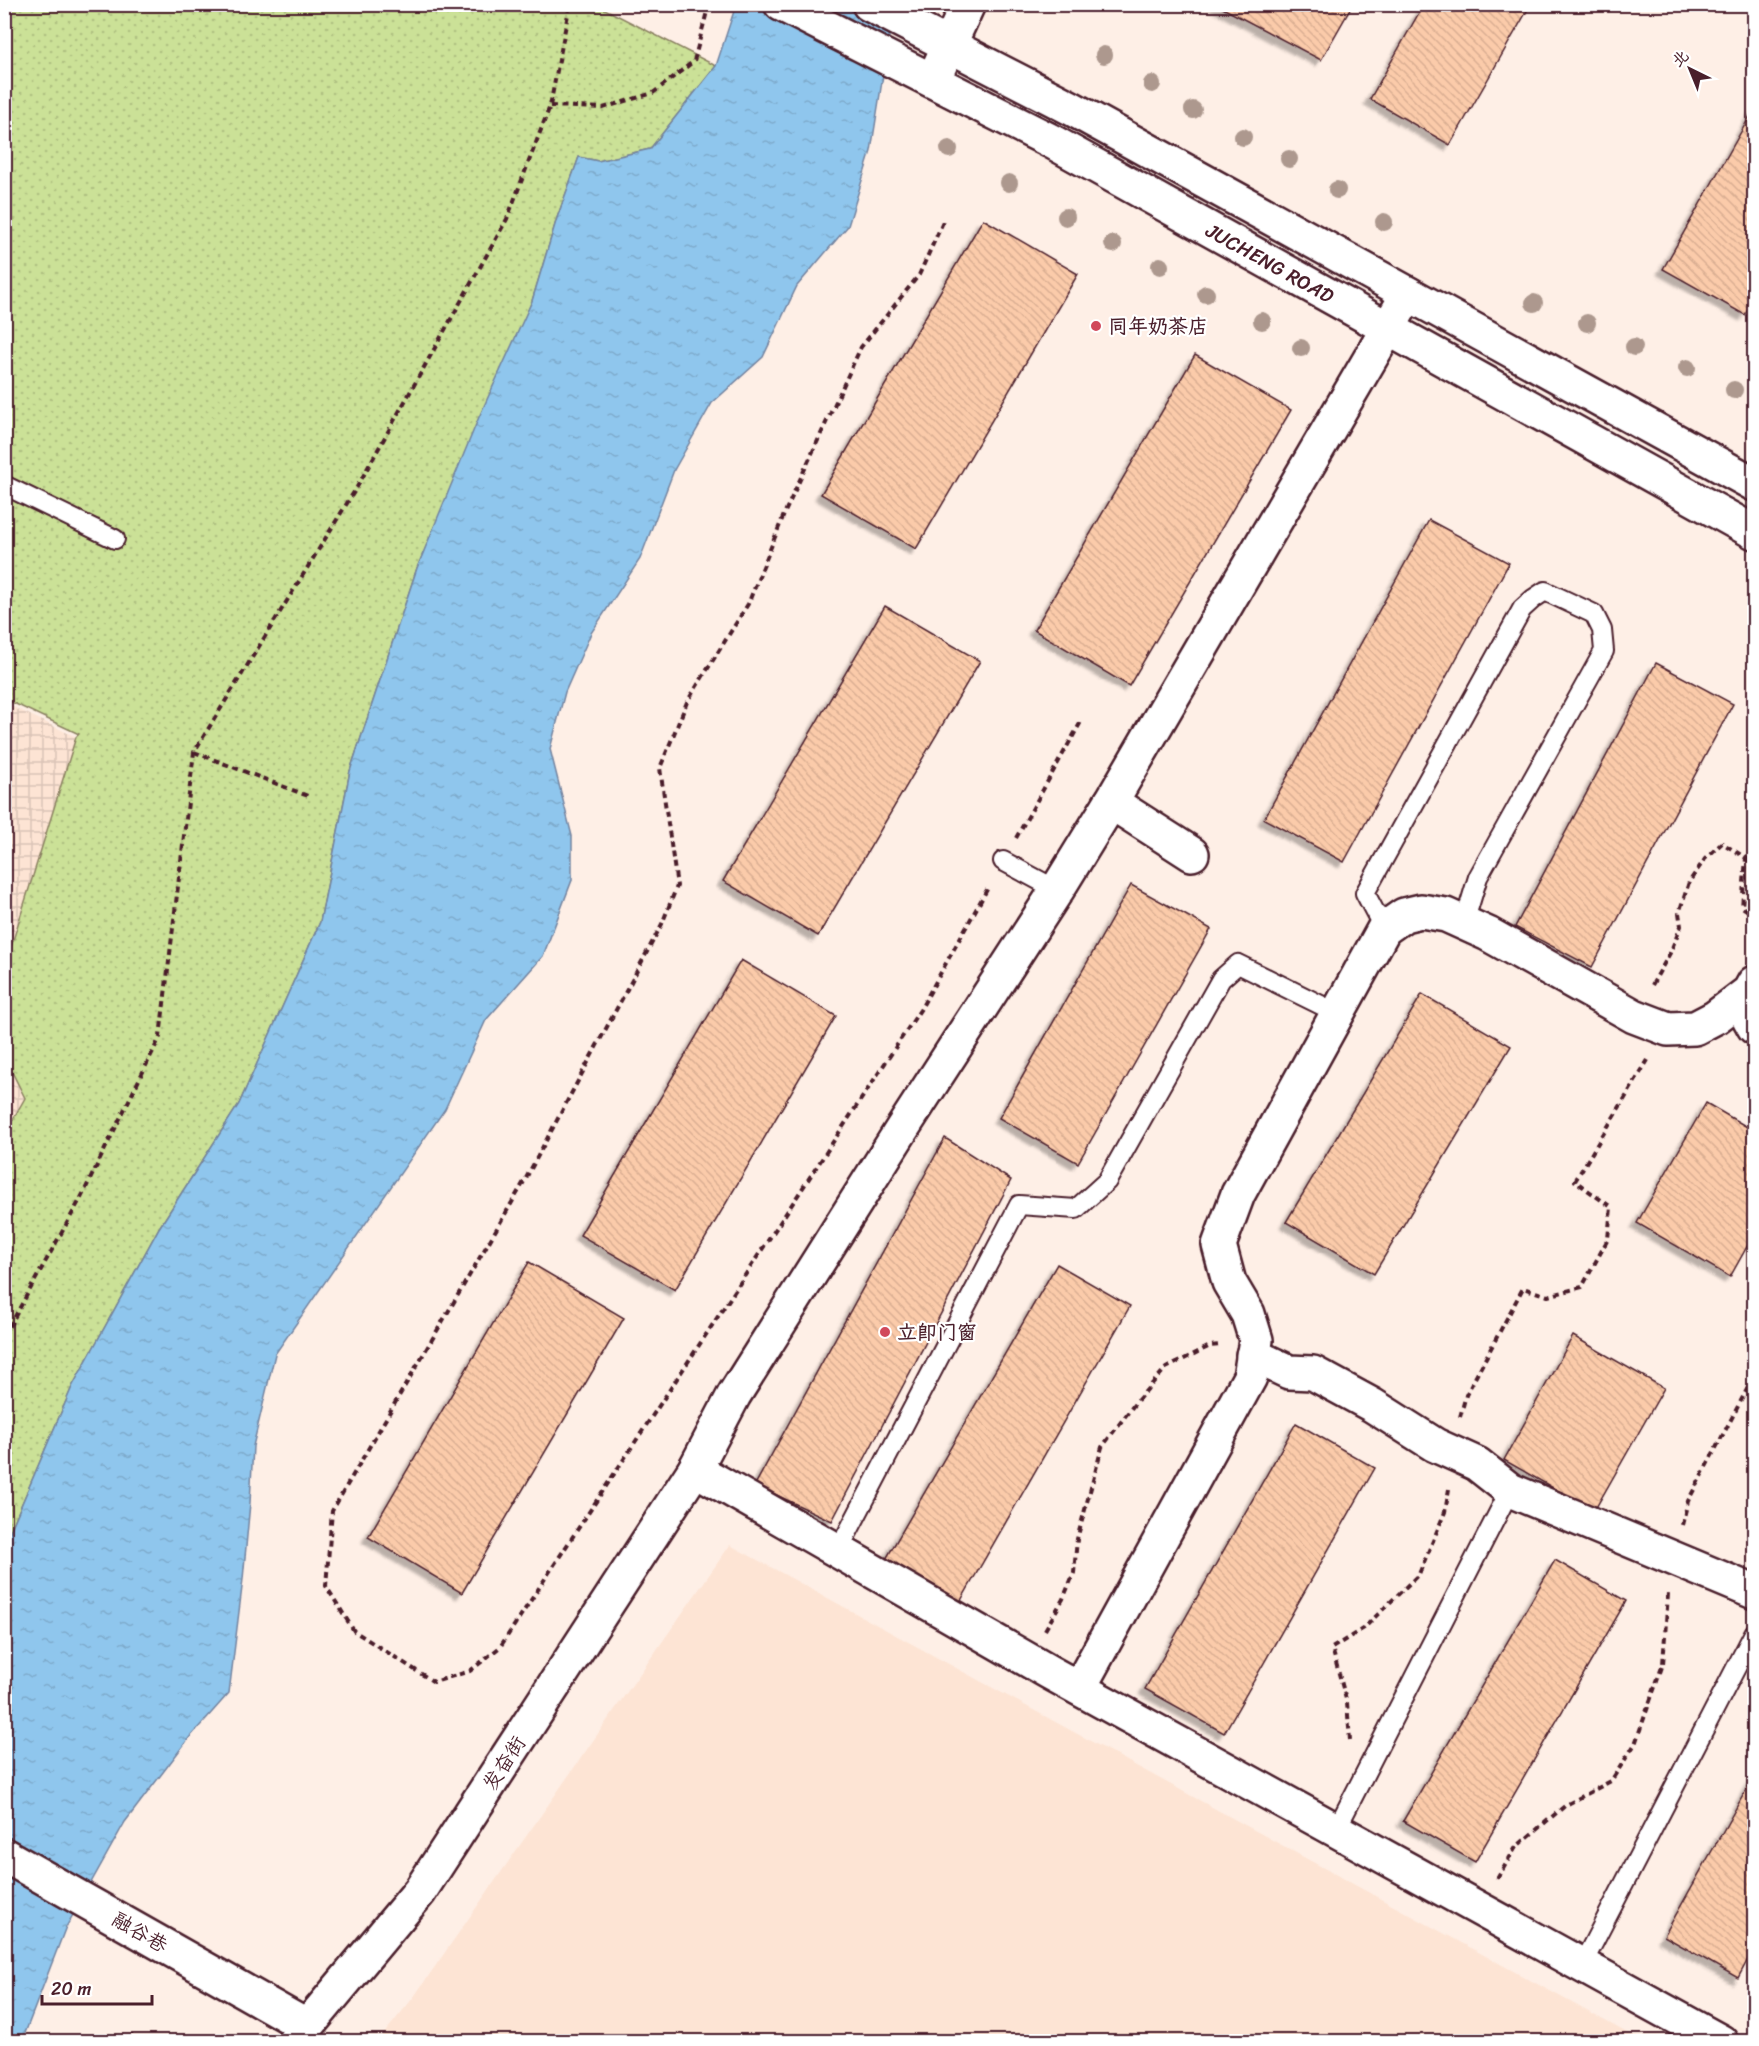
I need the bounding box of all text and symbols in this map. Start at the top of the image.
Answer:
north arrow [1660,39,1720,99]
text: 北 [1664,42,1696,74]
street label: JUCHENG ROAD [1198,213,1340,313]
place label: 同年奶茶店 [1108,309,1208,344]
marker: 同年奶茶店 [1089,319,1103,333]
place label: 立即门窗 [897,1315,977,1350]
marker: 立即门窗 [878,1325,892,1339]
street label: 发奋街 [473,1729,535,1798]
street label: 融谷巷 [105,1902,175,1963]
scale bar [42,1968,152,2006]
text: 20 m [51,1973,91,2005]

